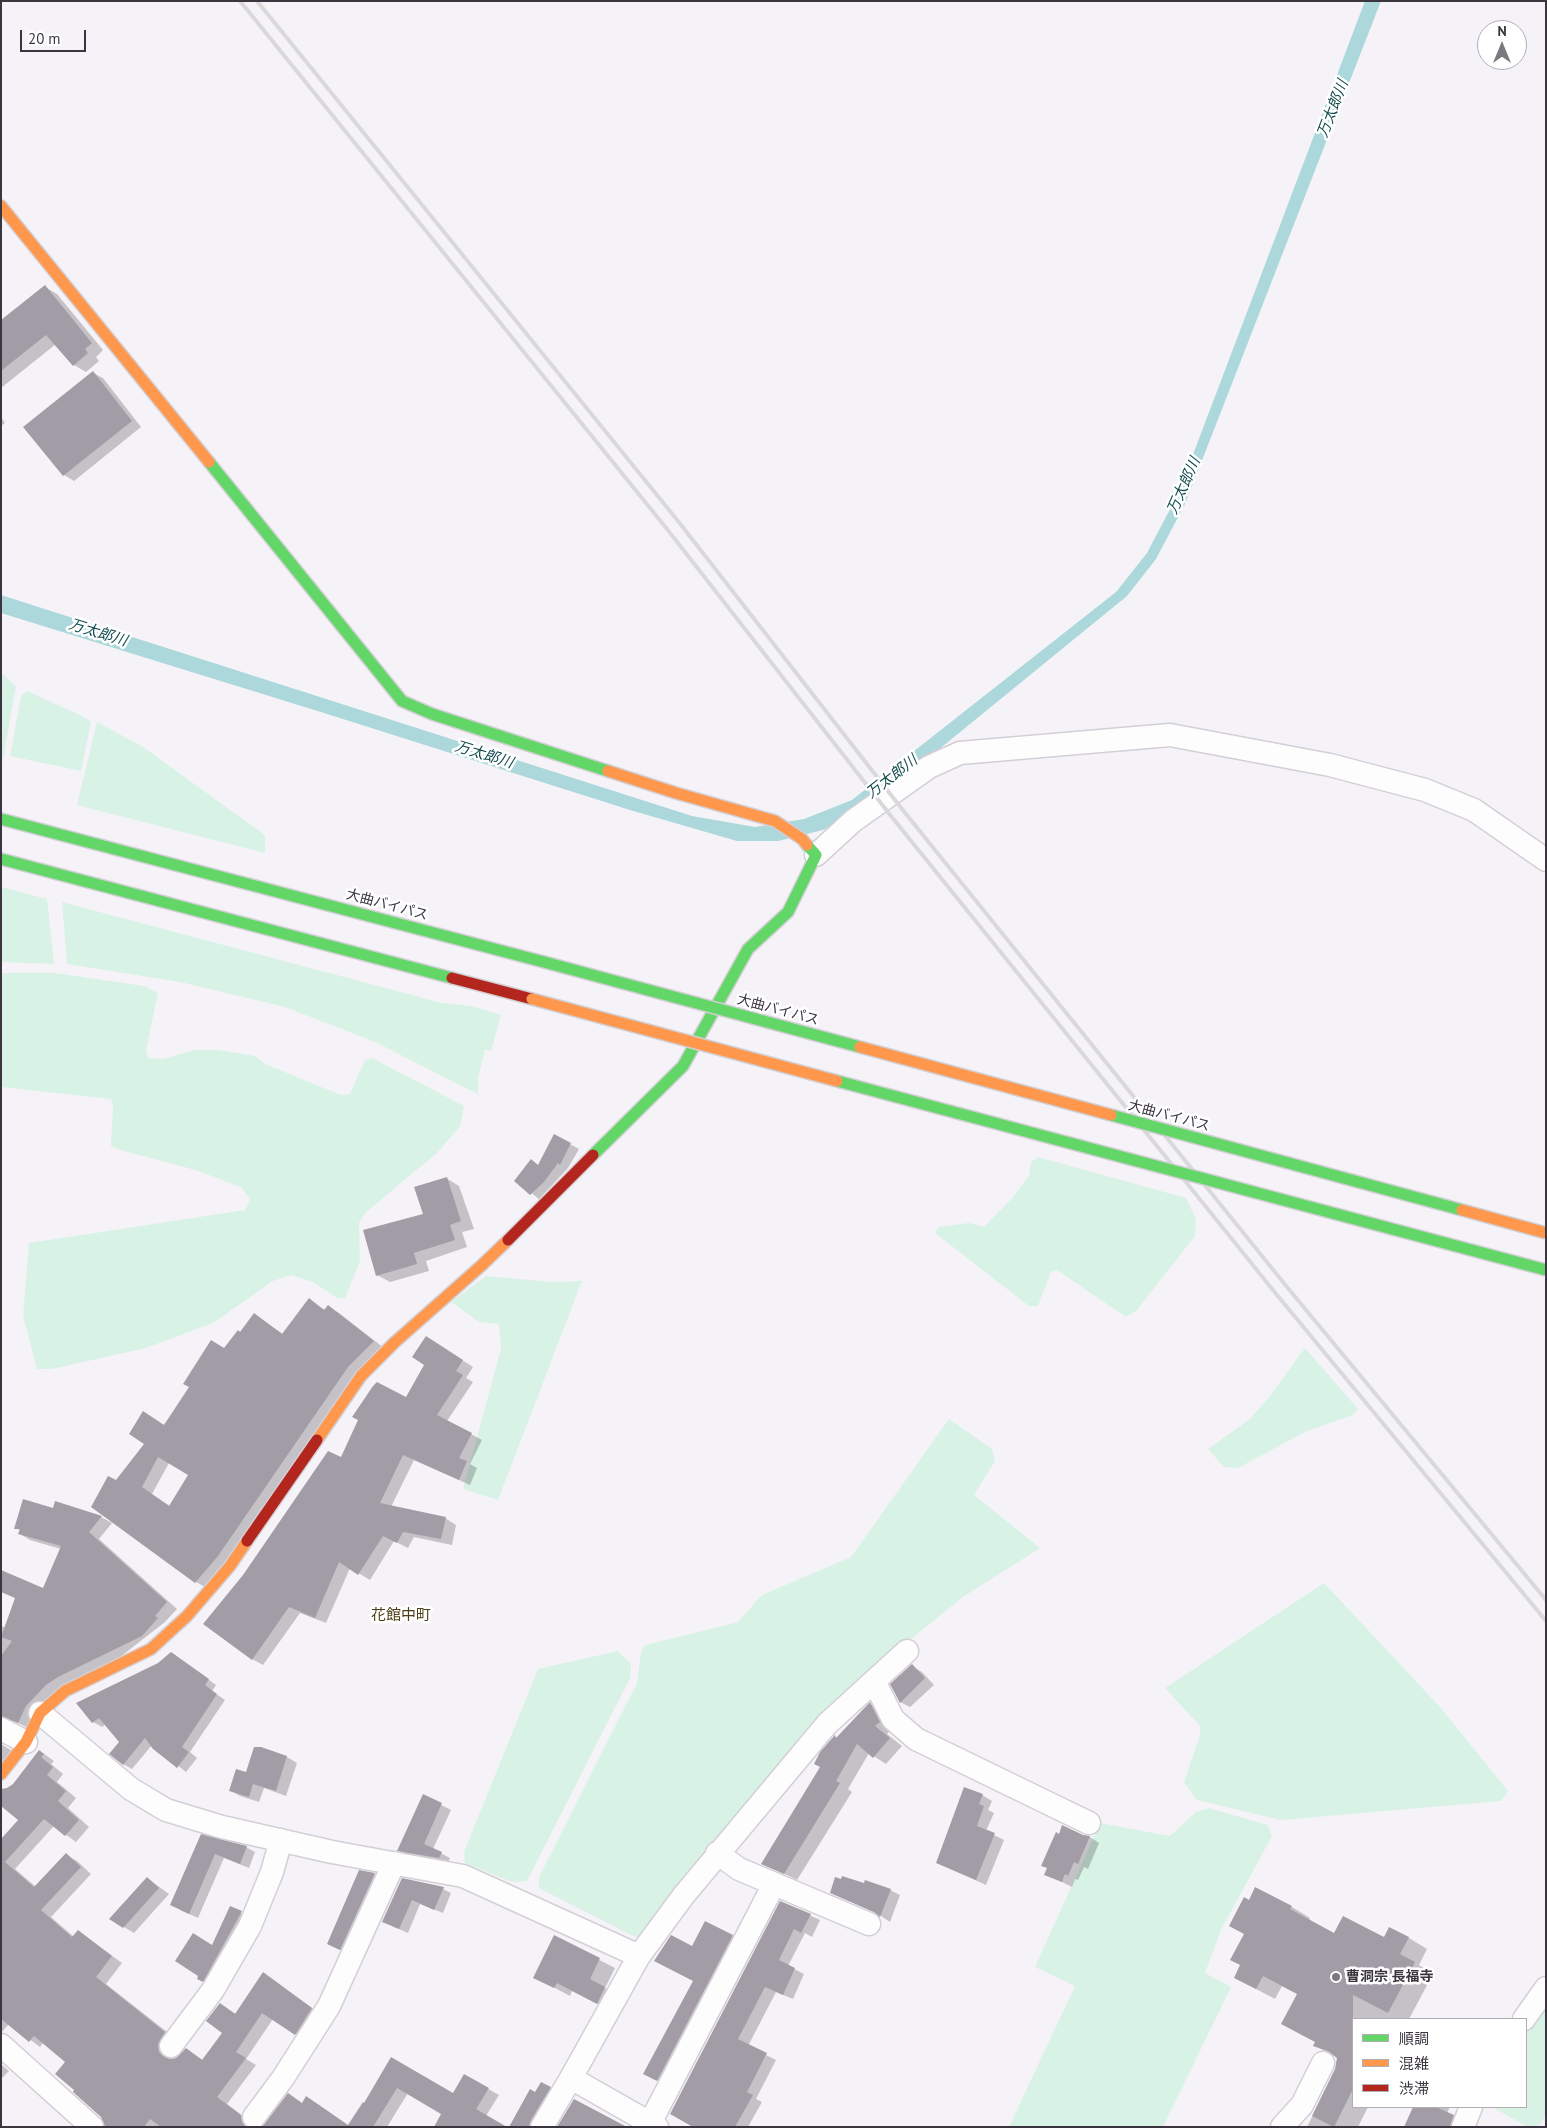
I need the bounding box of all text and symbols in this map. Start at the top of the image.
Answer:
scale bar [22,20,89,52]
north arrow [1477,20,1527,70]
text: N [1497,22,1507,40]
text: 20 m [28,29,61,48]
water label: 万太郎川 [1314,78,1352,140]
water label: 万太郎川 [1164,455,1204,517]
water label: 万太郎川 [67,616,129,650]
water label: 万太郎川 [453,738,515,772]
water label: 万太郎川 [863,751,921,803]
street label: 大曲バイパス [344,886,430,924]
street label: 大曲バイパス [735,991,821,1029]
street label: 大曲バイパス [1126,1097,1212,1135]
district label: 花館中町 [371,1607,431,1625]
place label: 曹洞宗 長福寺 [1346,1969,1434,1985]
marker: 曹洞宗 長福寺 [1330,1971,1342,1983]
legend [1352,2018,1527,2108]
text: 順調 [1399,2029,1429,2048]
text: 混雑 [1399,2054,1429,2073]
text: 渋滞 [1399,2079,1429,2098]

